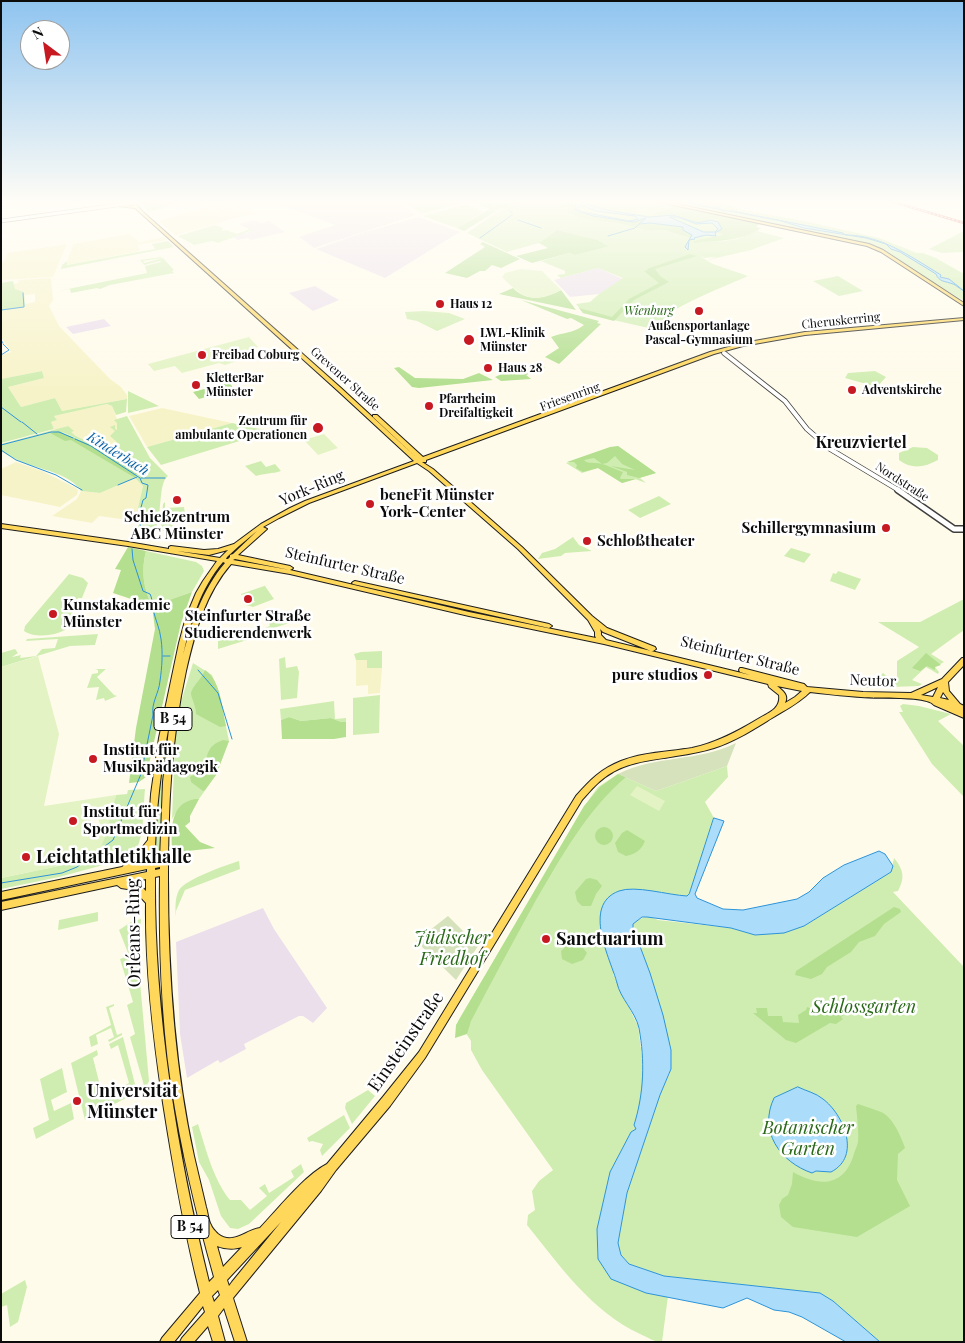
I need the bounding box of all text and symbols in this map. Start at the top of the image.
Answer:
north arrow [20,20,70,70]
text: N [28,22,47,43]
place label: Haus 12 [450,297,492,311]
marker: Haus 12 [434,298,446,310]
park label: Wienburg [624,304,674,318]
marker: Außensportanlage Pascal-Gymnasium [693,305,705,317]
street label: Cheruskerring [801,310,881,332]
place label: Außensportanlage Pascal-Gymnasium [645,319,753,347]
place label: LWL-Klinik Münster [480,326,545,354]
marker: LWL-Klinik Münster [462,333,476,347]
street label: Grevener Straße [307,344,383,414]
place label: Freibad Coburg [212,348,299,362]
marker: Freibad Coburg [196,349,208,361]
place label: Haus 28 [498,361,542,375]
marker: Haus 28 [482,362,494,374]
place label: KletterBar Münster [206,371,264,399]
marker: KletterBar Münster [190,379,202,391]
street label: Friesenring [538,380,602,414]
place label: Adventskirche [862,383,942,397]
marker: Adventskirche [846,384,858,396]
place label: Pfarrheim Dreifaltigkeit [439,392,513,420]
marker: Pfarrheim Dreifaltigkeit [423,400,435,412]
place label: Zentrum für ambulante Operationen [175,414,307,442]
marker: Zentrum für ambulante Operationen [311,421,325,435]
water label: Kinderbach [84,429,152,479]
district label: Kreuzviertel [815,433,907,453]
street label: Nordstraße [873,459,931,505]
street label: York-Ring [277,466,347,510]
place label: beneFit Münster York-Center [380,486,494,521]
marker: Schießzentrum ABC Münster [171,494,183,506]
marker: beneFit Münster York-Center [364,498,376,510]
place label: Schießzentrum ABC Münster [124,508,230,543]
place label: Schillergymnasium [741,519,876,537]
marker: Schillergymnasium [880,522,892,534]
place label: Schloßtheater [597,532,695,550]
marker: Schloßtheater [581,535,593,547]
street label: Steinfurter Straße [284,544,406,588]
marker: Steinfurter Straße Studierendenwerk [242,593,254,605]
place label: Kunstakademie Münster [63,596,171,631]
place label: Steinfurter Straße Studierendenwerk [184,607,312,642]
marker: Kunstakademie Münster [47,608,59,620]
street label: Steinfurter Straße [679,633,801,679]
place label: pure studios [612,666,698,684]
marker: pure studios [702,669,714,681]
street label: Neutor [849,671,897,691]
road number: B 54 [154,708,192,731]
place label: Institut für Musikpädagogik [103,741,218,776]
marker: Institut für Musikpädagogik [87,753,99,765]
place label: Institut für Sportmedizin [83,803,177,838]
marker: Institut für Sportmedizin [67,815,79,827]
place label: Leichtathletikhalle [36,846,192,868]
marker: Leichtathletikhalle [20,851,32,863]
street label: Orléans-Ring [122,878,146,988]
park label: Jüdischer Friedhof [414,927,490,970]
place label: Sanctuarium [556,928,664,950]
marker: Sanctuarium [540,933,552,945]
street label: Einsteinstraße [363,988,449,1096]
park label: Schlossgarten [812,996,916,1018]
place label: Universität Münster [87,1080,178,1122]
marker: Universität Münster [71,1095,83,1107]
park label: Botanischer Garten [762,1117,854,1160]
road number: B 54 [171,1216,209,1238]

